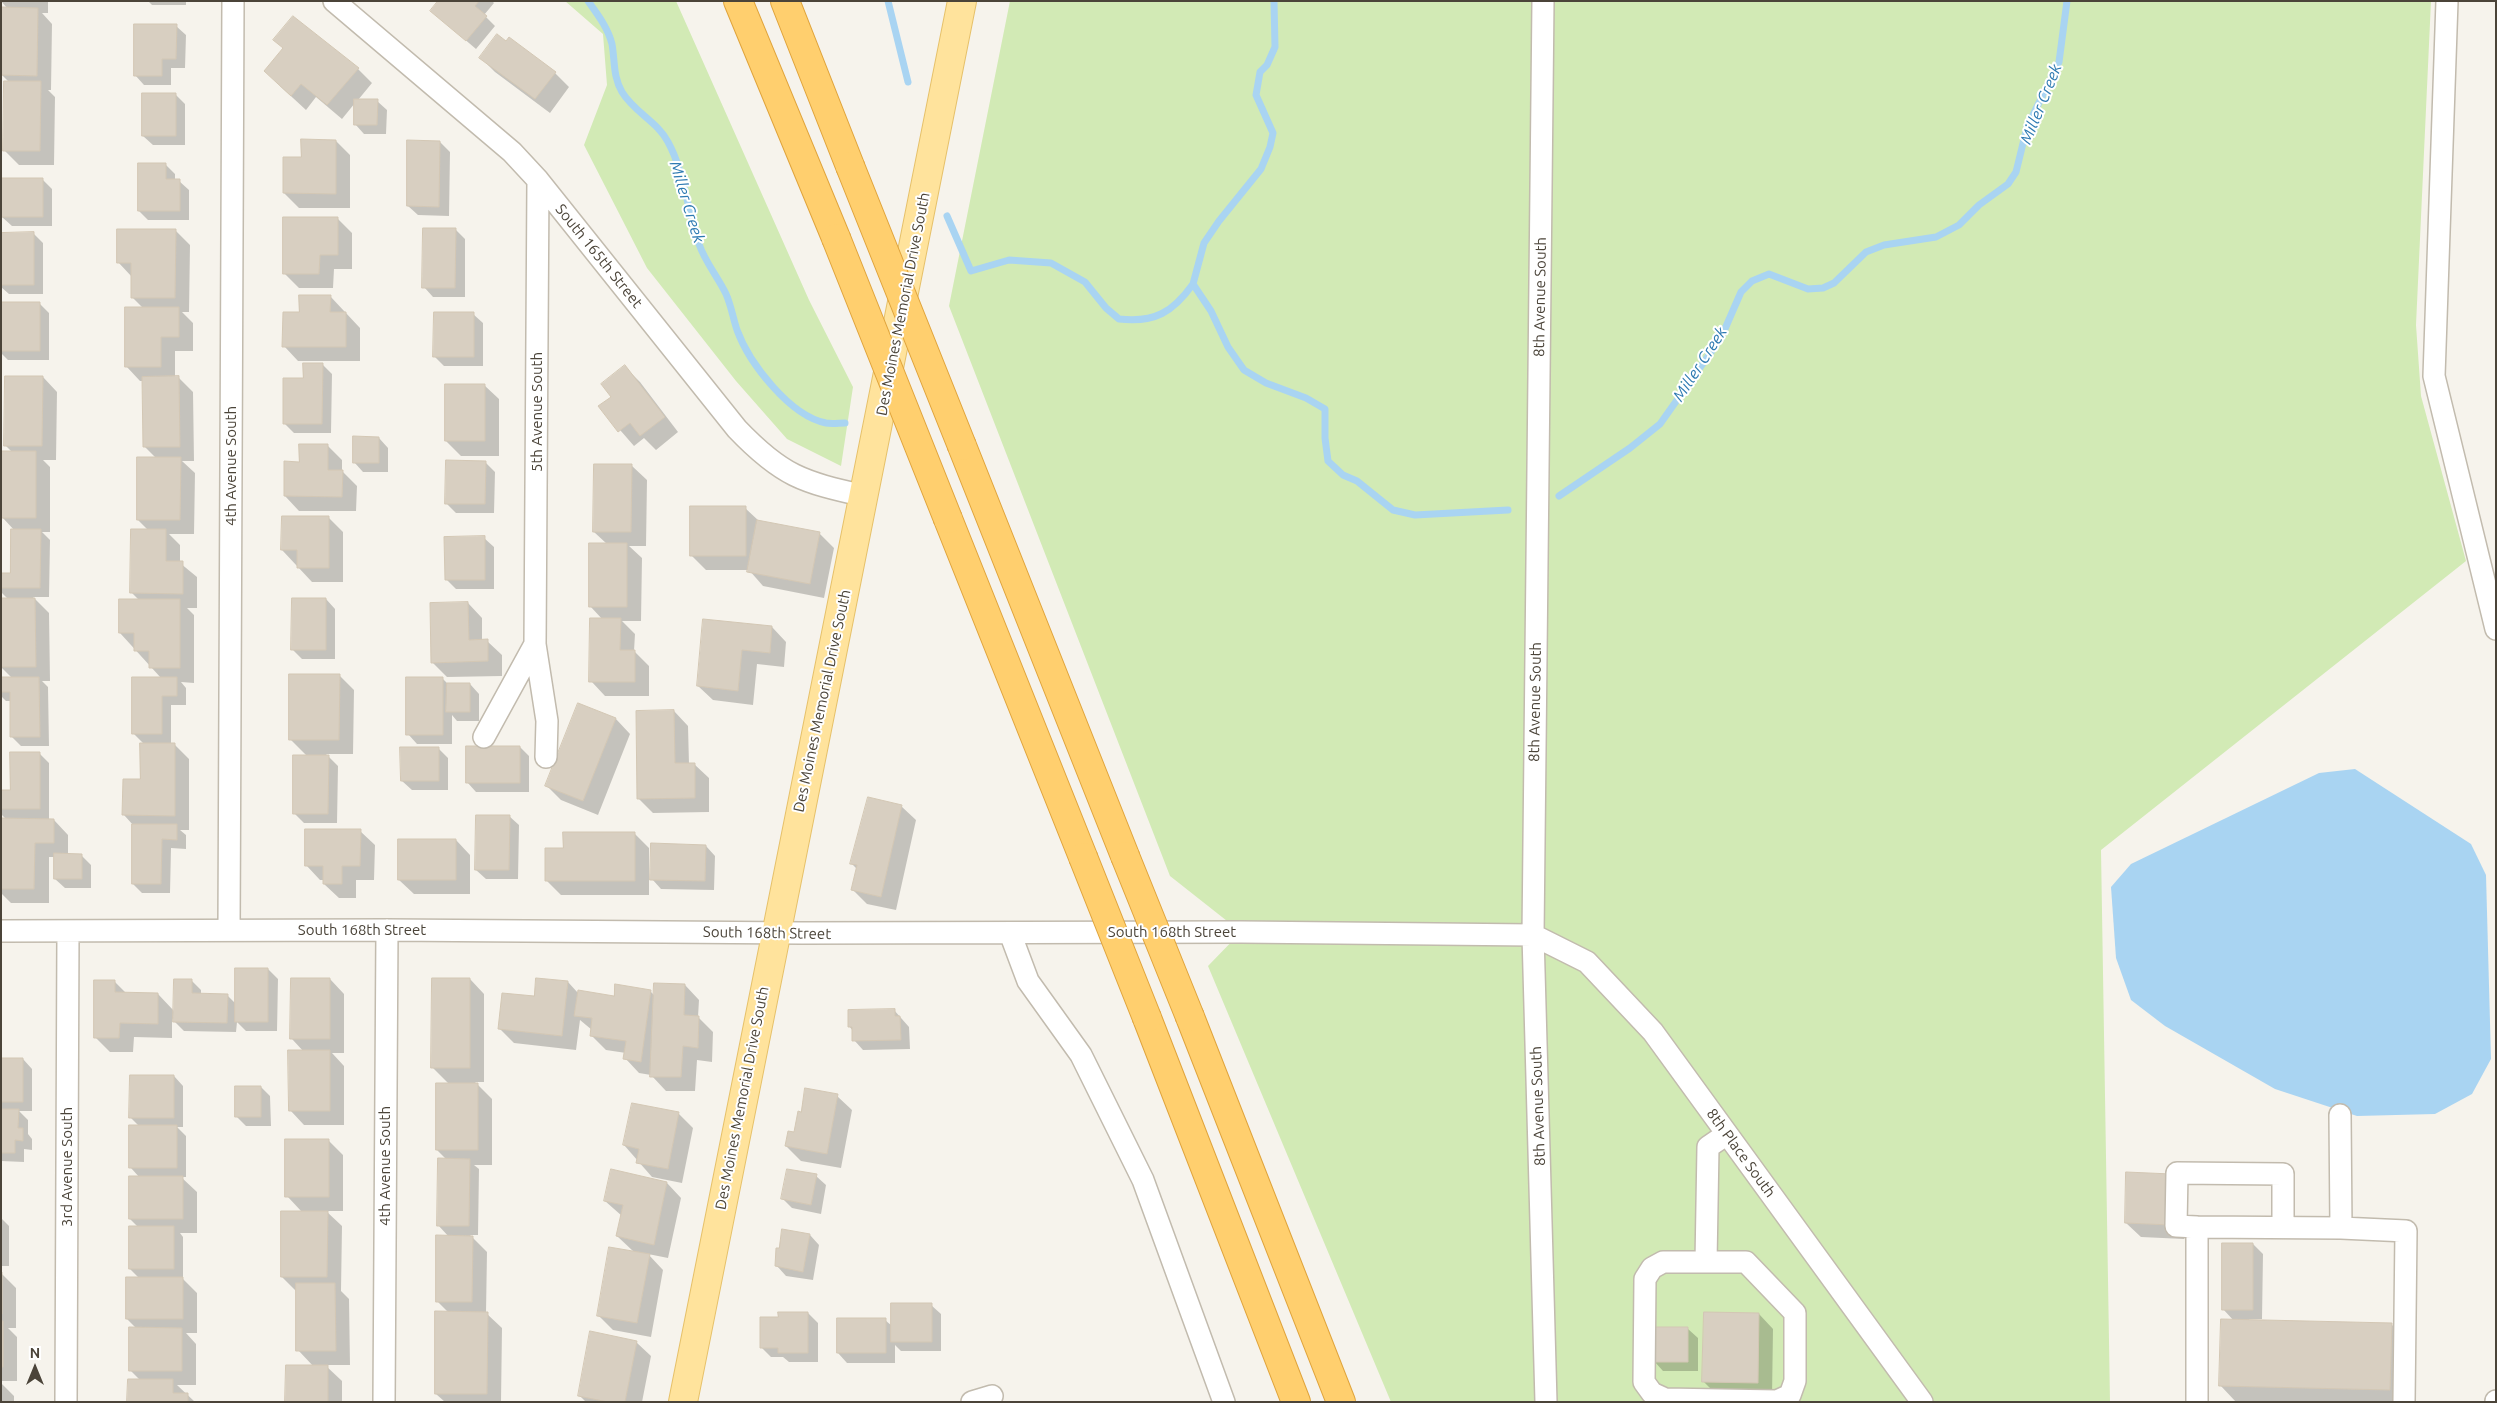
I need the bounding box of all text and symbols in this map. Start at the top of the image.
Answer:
water label: Miller Creek [2016,61,2066,147]
water label: Miller Creek [665,159,709,245]
street label: Des Moines Memorial Drive South [873,191,933,417]
street label: South 165th Street [552,201,646,311]
street label: 8th Avenue South [1530,237,1550,357]
water label: Miller Creek [1669,323,1731,405]
street label: 5th Avenue South [528,352,546,472]
street label: 4th Avenue South [222,406,240,526]
street label: Des Moines Memorial Drive South [790,588,854,814]
street label: 8th Avenue South [1525,642,1545,762]
street label: South 168th Street [298,921,426,939]
street label: South 168th Street [703,923,831,943]
street label: South 168th Street [1108,923,1236,941]
street label: Des Moines Memorial Drive South [712,985,772,1211]
street label: 8th Avenue South [1527,1046,1549,1166]
street label: 8th Place South [1703,1105,1779,1201]
street label: 4th Avenue South [376,1106,394,1226]
street label: 3rd Avenue South [58,1107,76,1227]
north arrow [10,1343,60,1393]
text: N [30,1345,40,1361]

